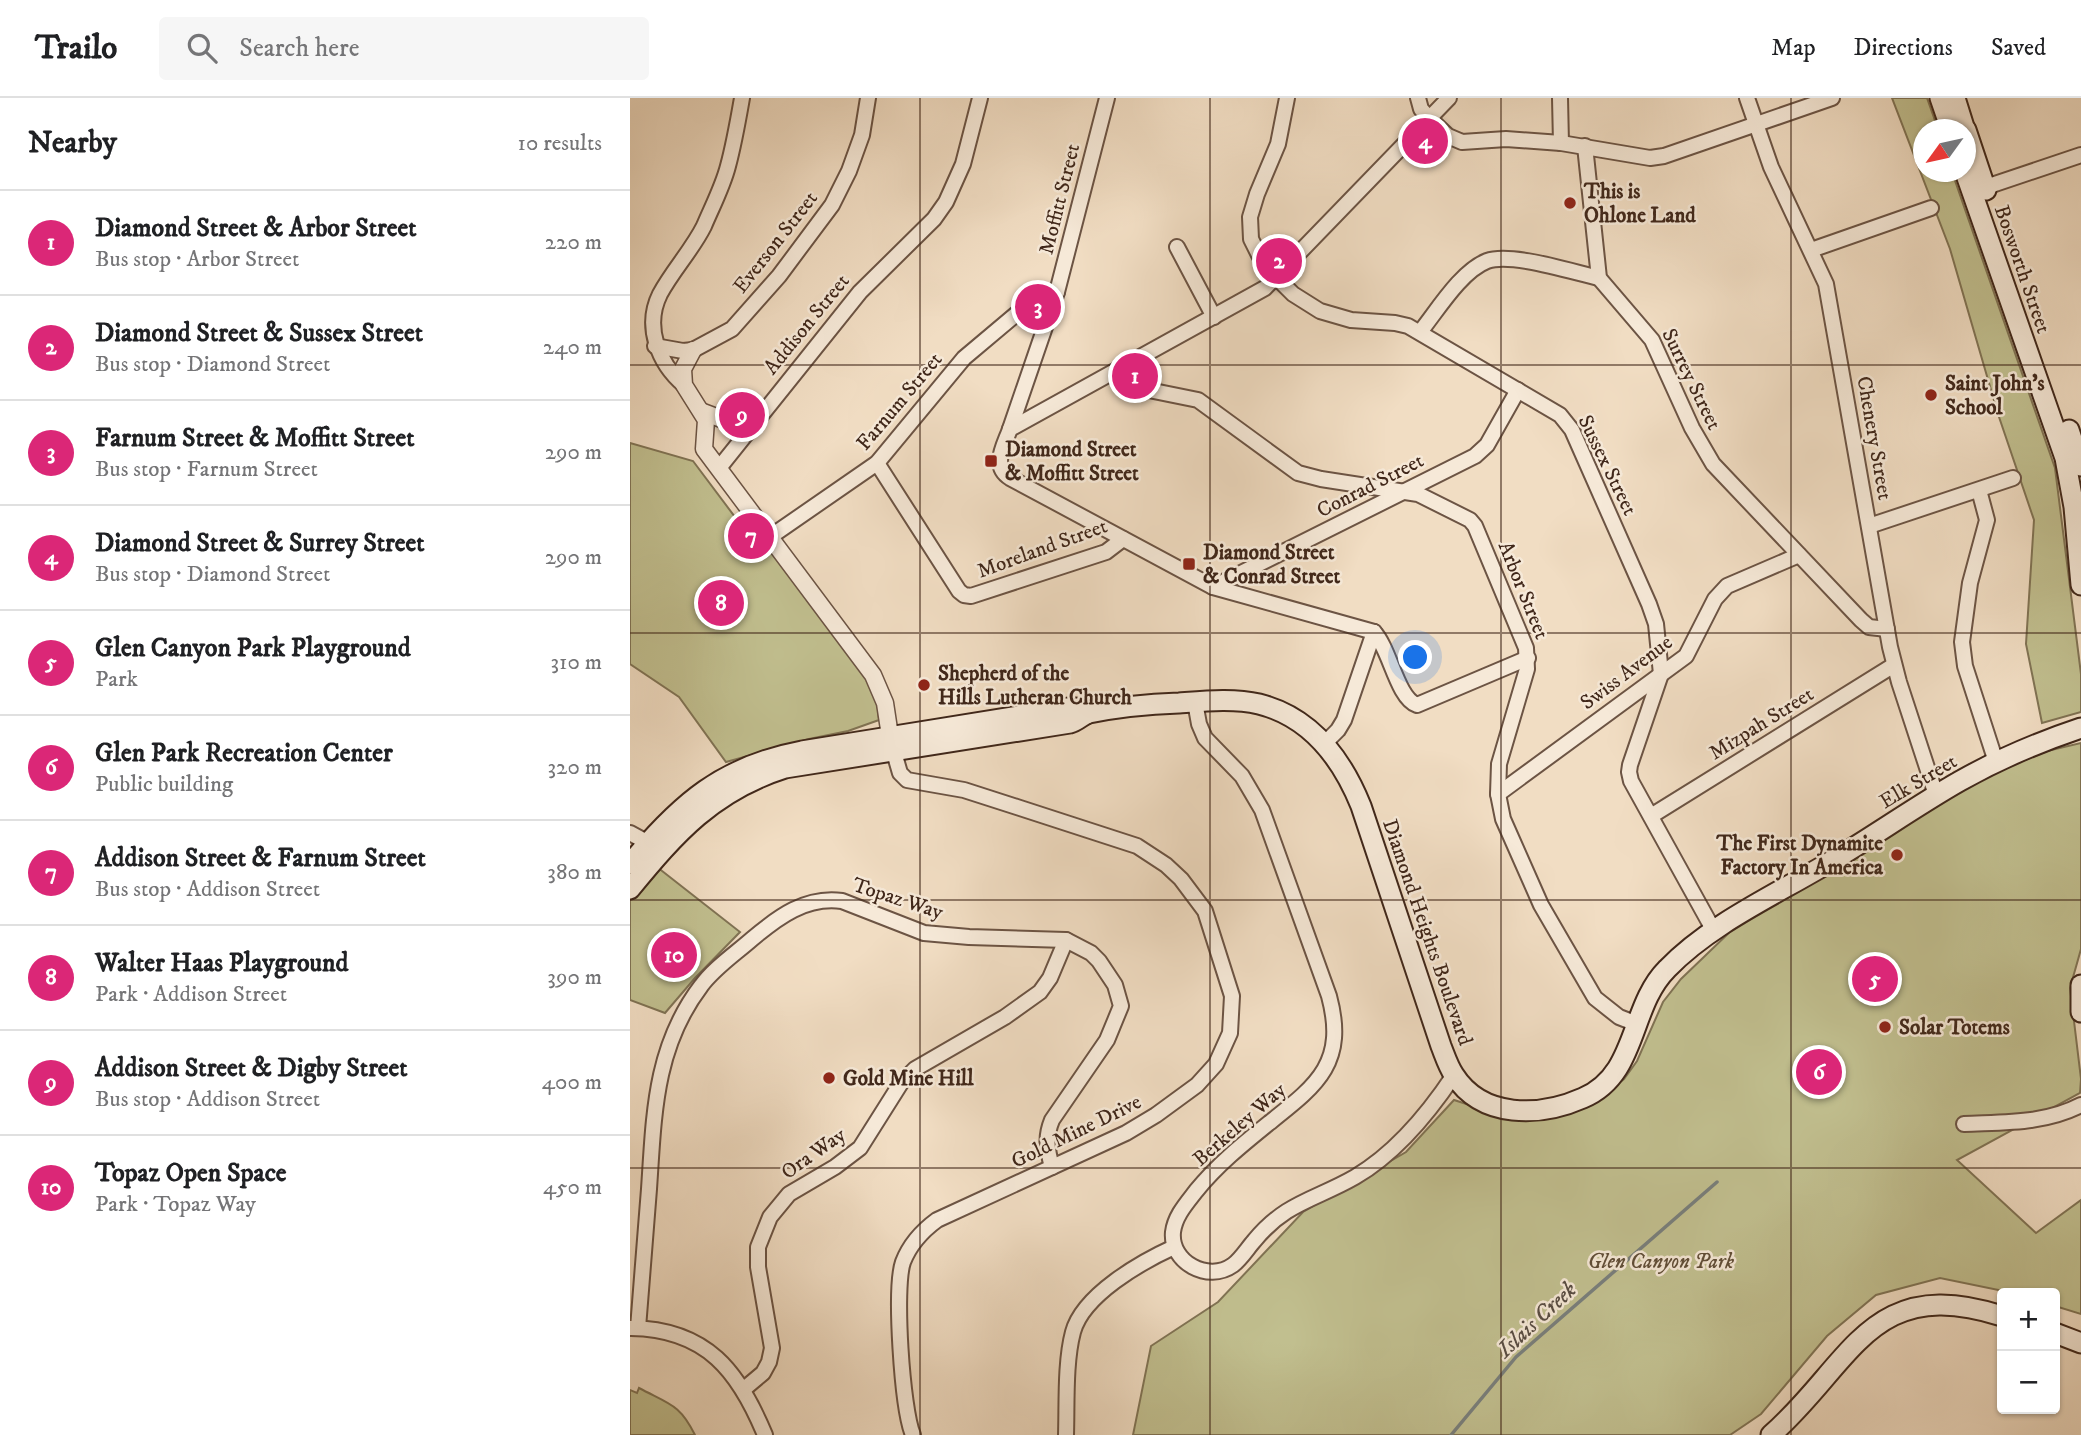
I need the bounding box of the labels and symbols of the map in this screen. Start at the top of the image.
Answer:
pin: 4 [1402,115,1448,167]
north arrow [1913,119,1976,182]
street label: Moffitt Street [1034,141,1086,257]
place label: This is Ohlone Land [1583,179,1696,229]
street label: Everson Street [728,186,824,299]
marker: This is Ohlone Land [1562,195,1578,211]
street label: Bosworth Street [1988,202,2056,337]
pin: 2 [1256,235,1302,287]
street label: Addison Street [758,269,855,380]
pin: 3 [1015,281,1061,333]
street label: Surrey Street [1655,324,1727,435]
street label: Farnum Street [851,347,948,456]
pin: 1 [1112,350,1158,402]
place label: Saint John's School [1945,371,2044,421]
street label: Chenery Street [1850,374,1898,502]
marker: Saint John's School [1923,387,1939,403]
pin: 9 [719,389,765,441]
street label: Sussex Street [1572,411,1643,520]
place label: Diamond Street & Moffitt Street [1005,437,1139,487]
street label: Conrad Street [1313,448,1429,524]
marker: Diamond Street & Moffitt Street [983,453,999,469]
pin: 7 [728,510,774,562]
street label: Moreland Street [974,513,1111,584]
street label: Arbor Street [1492,538,1555,643]
place label: Diamond Street & Conrad Street [1203,540,1340,590]
marker: Diamond Street & Conrad Street [1181,556,1197,572]
pin: 8 [698,577,744,629]
street label: Swiss Avenue [1575,630,1678,716]
your location [1398,640,1432,674]
place label: Shepherd of the Hills Lutheran Church [938,661,1133,711]
marker: Shepherd of the Hills Lutheran Church [916,677,932,693]
street label: Mizpah Street [1704,681,1819,766]
street label: Elk Street [1875,748,1962,815]
street label: Diamond Heights Boulevard [1376,816,1478,1049]
place label: The First Dynamite Factory In America [1716,831,1884,881]
marker: The First Dynamite Factory In America [1889,847,1905,863]
street label: Topaz Way [849,872,947,926]
pin: 10 [651,929,697,981]
pin: 5 [1852,953,1898,1005]
place label: Solar Totems [1899,1015,2010,1041]
marker: Solar Totems [1877,1019,1893,1035]
pin: 6 [1796,1046,1842,1098]
place label: Gold Mine Hill [843,1066,974,1092]
marker: Gold Mine Hill [821,1070,837,1086]
street label: Berkeley Way [1188,1077,1292,1172]
street label: Gold Mine Drive [1007,1089,1146,1175]
street label: Ora Way [776,1122,852,1185]
park label: Glen Canyon Park [1588,1249,1734,1275]
water label: Islais Creek [1490,1276,1583,1366]

